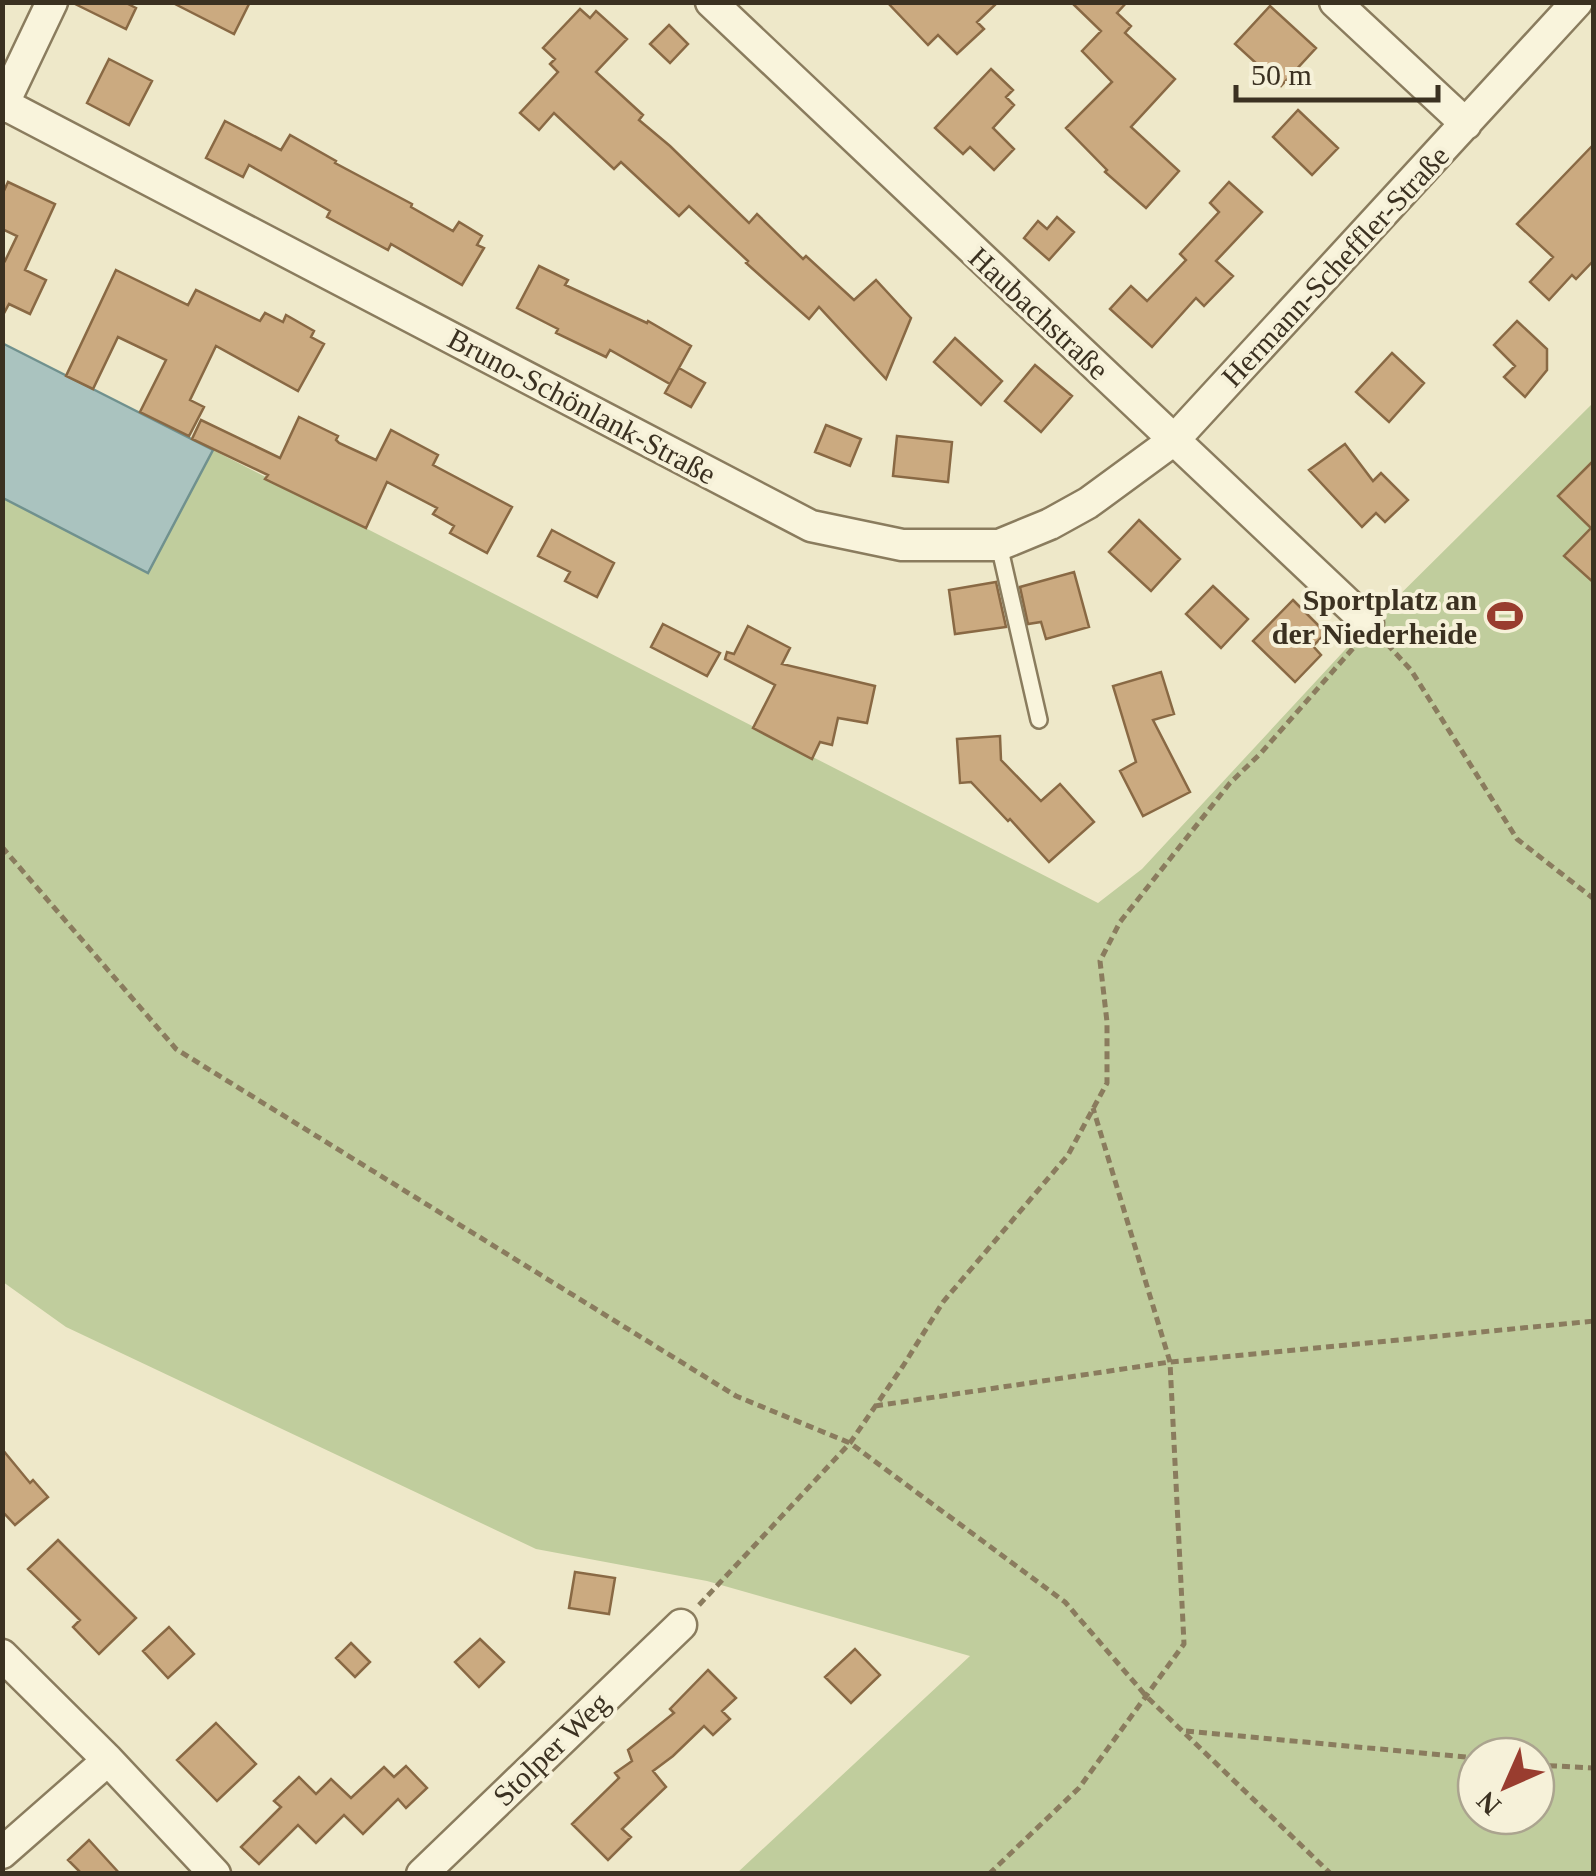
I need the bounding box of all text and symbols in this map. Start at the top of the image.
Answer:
scale bar [1236,40,1438,102]
text: 50 m [1251,58,1312,91]
street label: Hermann-Scheffler-Straße [1215,139,1455,393]
street label: Haubachstraße [963,240,1115,386]
street label: Bruno-Schönlank-Straße [443,321,721,491]
place label: Sportplatz an der Niederheide [1272,583,1477,650]
sports icon: Sportplatz an der Niederheide [1486,597,1524,635]
street label: Stolper Weg [486,1686,616,1812]
north arrow [1456,1736,1556,1836]
text: N [1471,1785,1507,1821]

